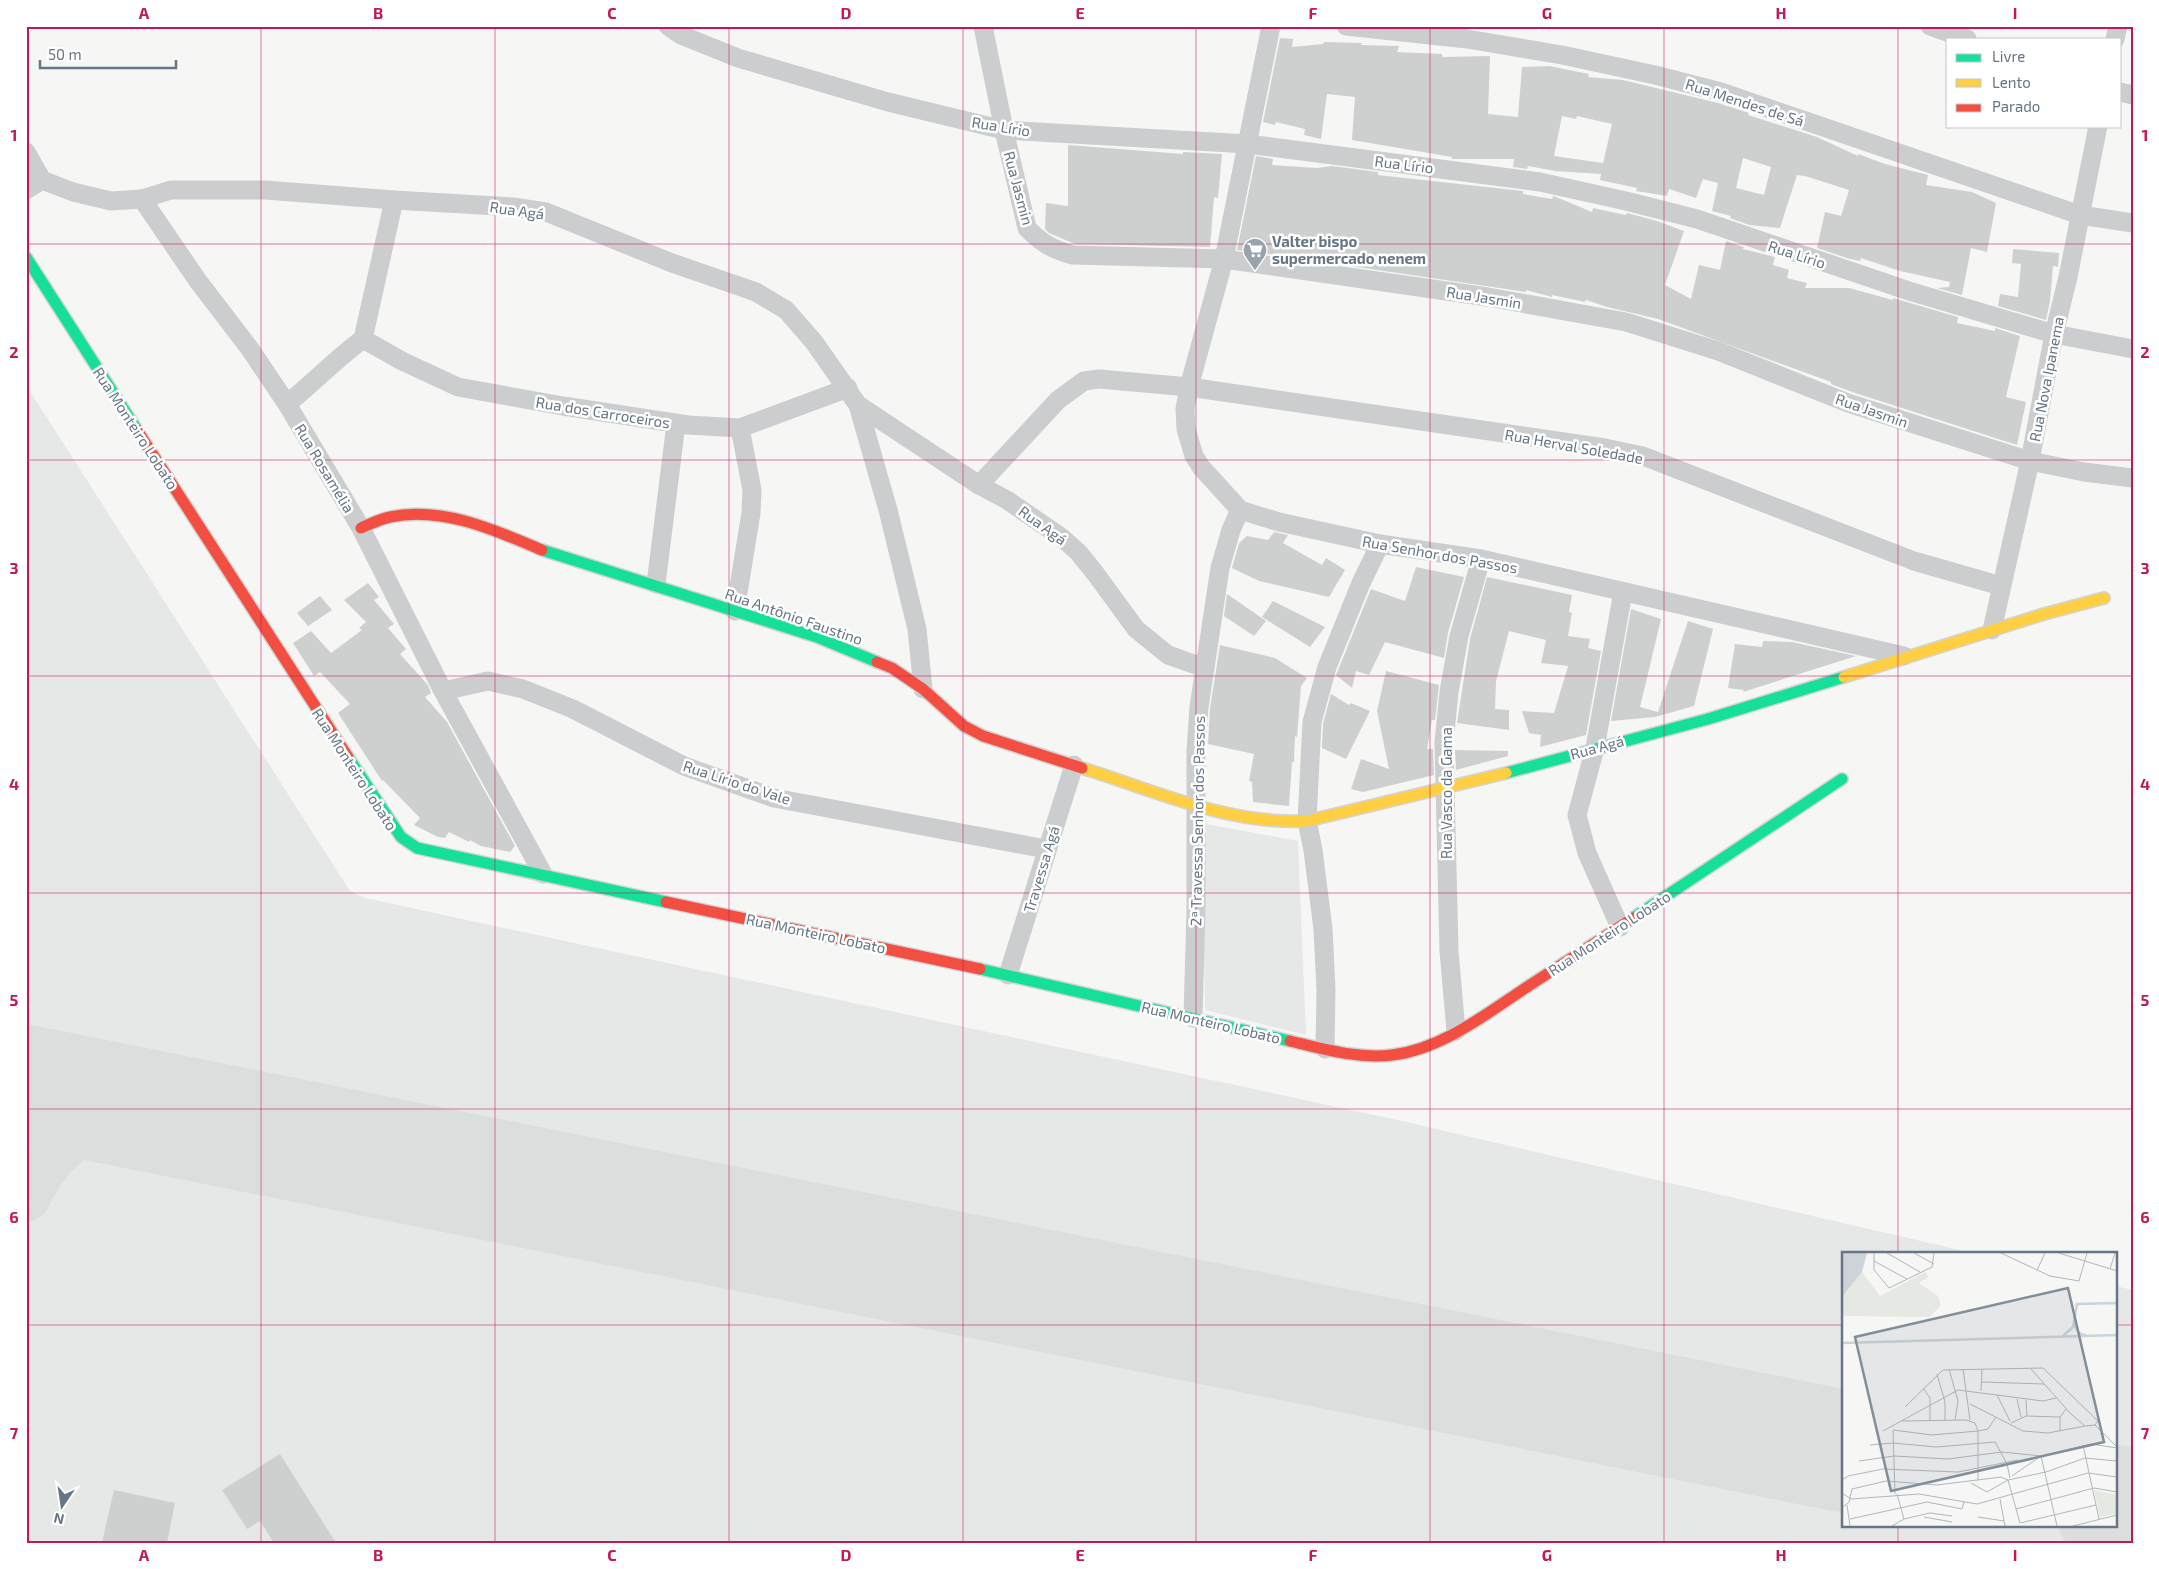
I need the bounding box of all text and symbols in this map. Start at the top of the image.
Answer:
text: A [139,3,150,22]
text: B [373,3,383,22]
text: C [607,3,617,22]
text: D [841,3,852,22]
text: E [1075,3,1085,22]
text: F [1309,3,1318,22]
text: G [1542,3,1552,22]
text: H [1775,3,1787,22]
text: I [2013,3,2017,22]
scale bar [40,38,176,70]
legend [1946,38,2122,128]
text: 50 m [48,45,82,63]
text: Livre [1992,47,2025,65]
text: Lento [1992,73,2031,91]
street label: Rua Mendes de Sá [1683,74,1807,130]
text: Parado [1992,97,2040,115]
street label: Rua Lírio [970,112,1032,140]
text: 1 [11,125,17,144]
text: 1 [2142,125,2148,144]
street label: Rua Jasmin [1001,149,1037,227]
street label: Rua Lírio [1374,151,1434,177]
street label: Rua Agá [489,197,545,223]
place label: Valter bispo supermercado nenem [1272,232,1426,267]
street label: Rua Lírio [1766,236,1828,272]
supermarket icon: Valter bispo supermercado nenem [1242,237,1268,271]
street label: Rua Jasmin [1445,282,1523,312]
street label: Rua Nova Ipanema [2025,315,2067,443]
text: 2 [9,342,19,361]
text: 2 [2140,342,2150,361]
street label: Rua Monteiro Lobato [90,363,182,493]
street label: Rua Jasmin [1833,389,1911,431]
street label: Rua dos Carroceiros [535,393,671,431]
street label: Rua Rosamélia [291,420,359,516]
street label: Rua Herval Soledade [1504,425,1644,467]
street label: Rua Agá [1015,502,1071,548]
street label: Rua Senhor dos Passos [1361,531,1519,577]
text: 3 [9,558,19,577]
text: 3 [2140,558,2150,577]
street label: Rua Antônio Faustino [723,584,865,648]
street label: Rua Monteiro Lobato [309,704,401,834]
street label: 2ª Travessa Senhor dos Passos [1186,716,1208,926]
street label: Rua Vasco da Gama [1437,727,1455,859]
street label: Rua Agá [1568,731,1626,763]
street label: Rua Lírio do Vale [681,756,793,808]
text: 4 [9,774,19,793]
text: 4 [2140,774,2150,793]
street label: Travessa Agá [1019,823,1063,915]
street label: Rua Monteiro Lobato [1544,887,1674,979]
street label: Rua Monteiro Lobato [745,909,887,957]
text: 5 [10,990,19,1009]
text: 5 [2141,990,2150,1009]
street label: Rua Monteiro Lobato [1140,997,1282,1047]
text: 6 [9,1207,19,1226]
text: 6 [2140,1207,2150,1226]
inset map [1842,1252,2116,1526]
text: 7 [10,1423,19,1442]
text: 7 [2141,1423,2150,1442]
north arrow [38,1482,88,1532]
text: N [52,1510,66,1529]
text: A [139,1545,150,1564]
text: B [373,1545,383,1564]
text: C [607,1545,617,1564]
text: D [841,1545,852,1564]
text: E [1075,1545,1085,1564]
text: F [1309,1545,1318,1564]
text: G [1542,1545,1552,1564]
text: H [1775,1545,1787,1564]
text: I [2013,1545,2017,1564]

